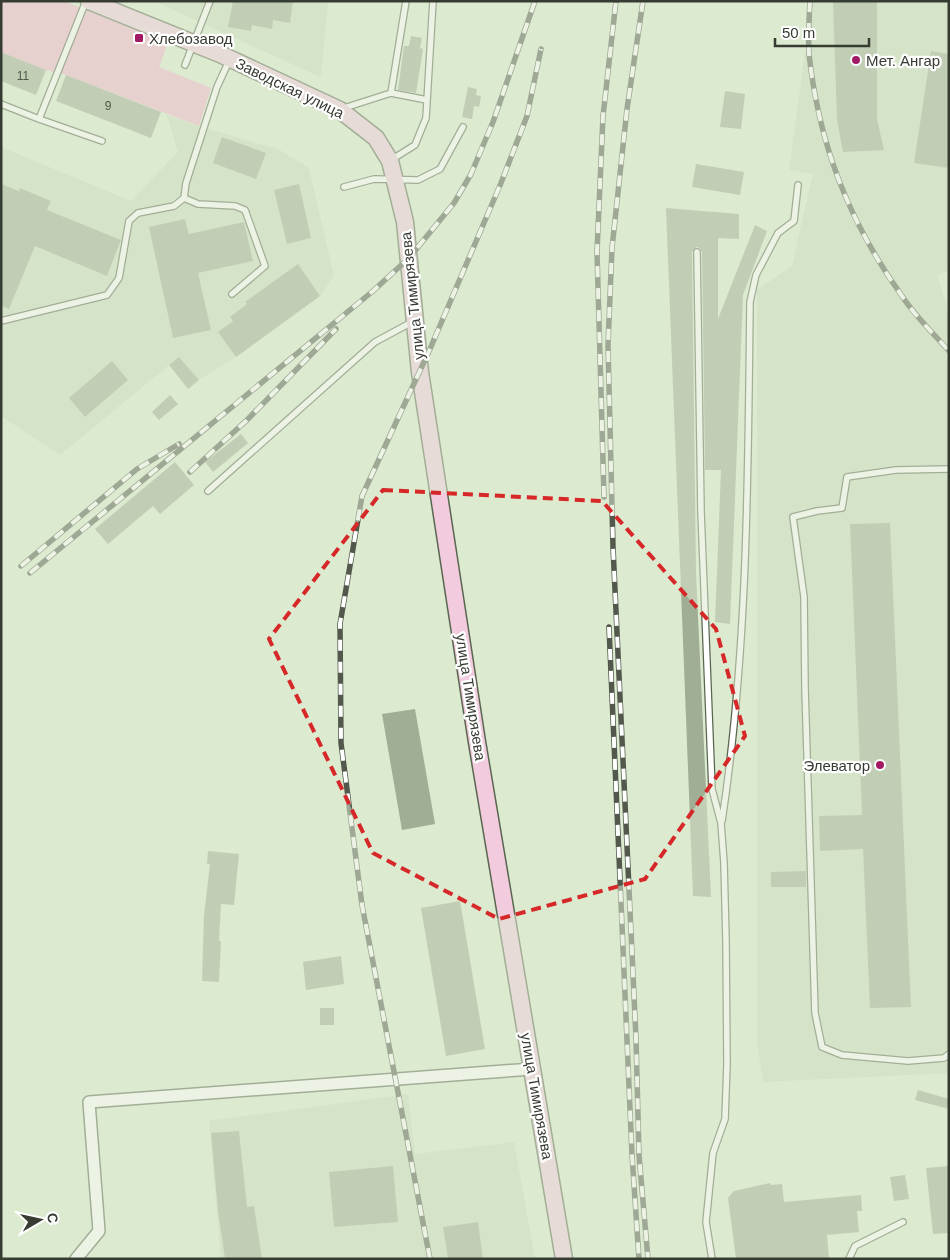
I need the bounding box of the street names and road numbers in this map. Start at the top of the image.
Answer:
street label: Заводская улица [233,54,347,122]
street label: улица Тимирязева [397,231,427,361]
street label: улица Тимирязева [453,632,490,762]
street label: улица Тимирязева [517,1031,557,1161]

